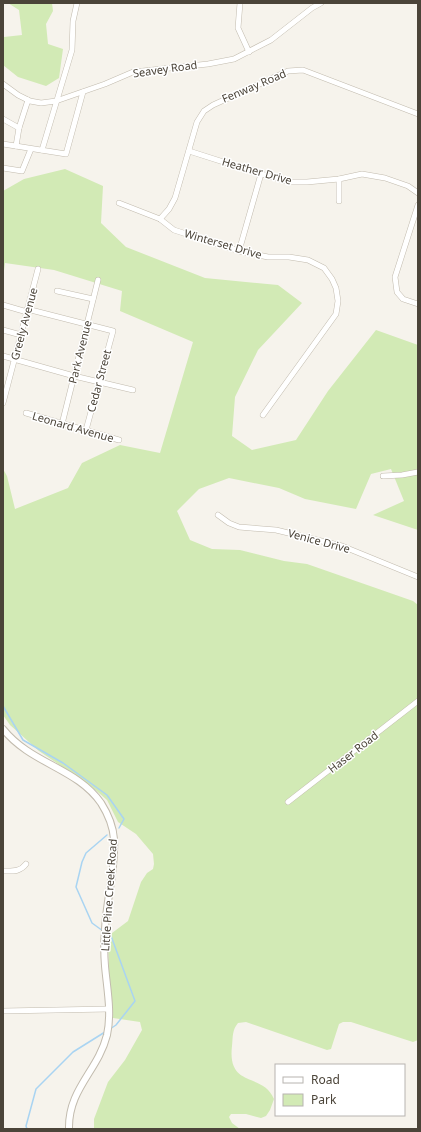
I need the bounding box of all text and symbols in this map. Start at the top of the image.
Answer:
street label: Seavey Road [132,57,198,80]
street label: Fenway Road [219,65,288,106]
street label: Heather Drive [220,153,294,188]
street label: Winterset Drive [183,225,264,262]
street label: Greely Avenue [7,286,40,362]
street label: Park Avenue [64,319,95,385]
street label: Cedar Street [83,348,114,414]
street label: Leonard Avenue [31,408,116,445]
street label: Venice Drive [286,525,352,556]
street label: Haser Road [325,727,381,776]
street label: Little Pine Creek Road [97,838,120,952]
legend [275,1064,405,1116]
text: Road [311,1071,340,1088]
text: Park [311,1091,337,1108]

